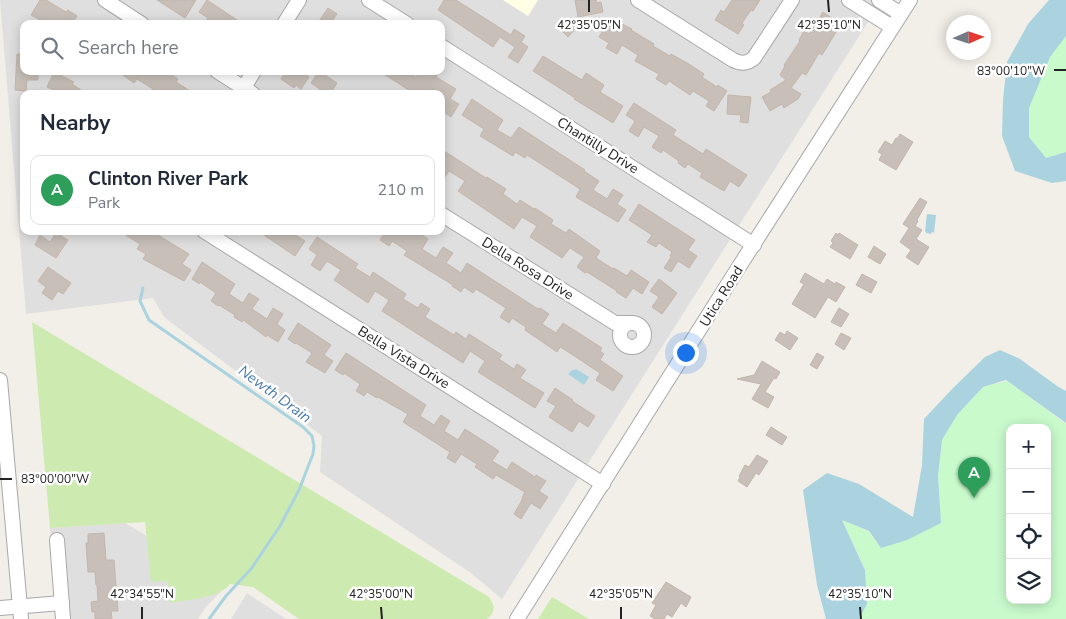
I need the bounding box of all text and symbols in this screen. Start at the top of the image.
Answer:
north arrow [946,15,991,60]
text: 42°35'05"N [557,17,621,33]
text: 42°35'10"N [797,17,861,33]
search box [20,20,445,75]
icon: search [38,34,66,62]
text: Search here [78,35,179,61]
text: 83°00'10"W [977,63,1045,79]
text: Nearby [40,109,110,137]
street label: Chantilly Drive [553,113,642,178]
text: Clinton River Park [88,166,248,192]
text: A [51,179,63,201]
text: 210 m [377,179,424,201]
text: Park [88,192,120,214]
street label: Della Rosa Drive [478,233,577,304]
street label: Utica Road [695,262,748,330]
street label: Bella Vista Drive [354,322,453,393]
your location [673,340,699,366]
water label: Newth Drain [234,361,316,427]
map controls [1006,424,1051,604]
button: + [1006,424,1051,469]
pin: A [958,457,990,498]
button: − [1006,469,1051,514]
text: 83°00'00"W [21,471,89,487]
button: locate [1006,514,1051,559]
button: layers [1006,559,1051,604]
text: 42°34'55"N [110,586,174,602]
text: 42°35'00"N [349,586,413,602]
text: 42°35'05"N [589,586,653,602]
text: 42°35'10"N [828,586,892,602]

